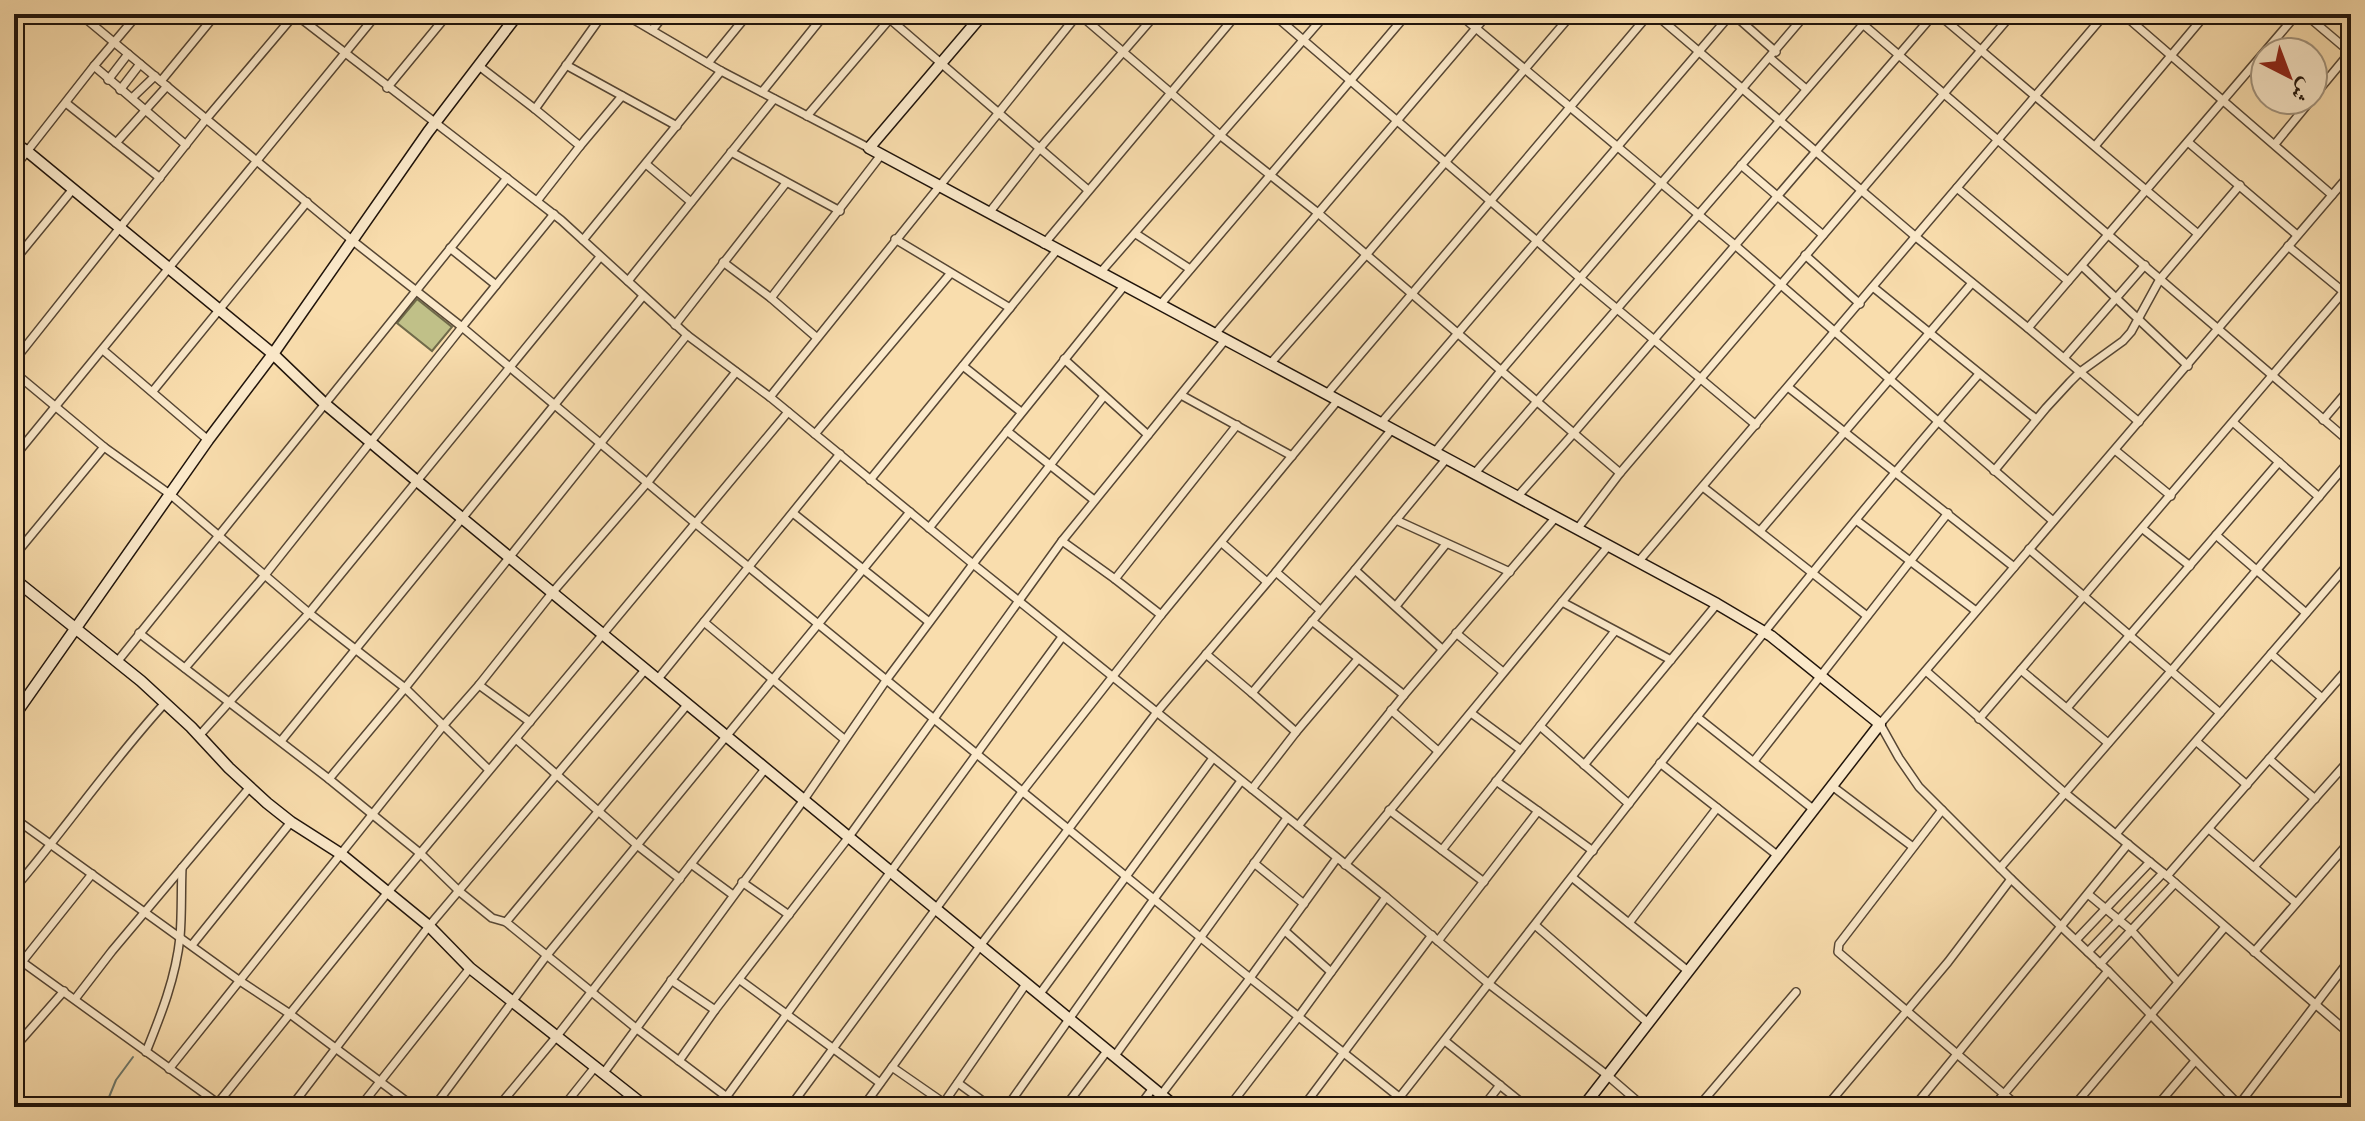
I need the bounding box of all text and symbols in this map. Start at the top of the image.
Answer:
north arrow [2249,36,2329,116]
text: ش [2284,72,2319,107]

